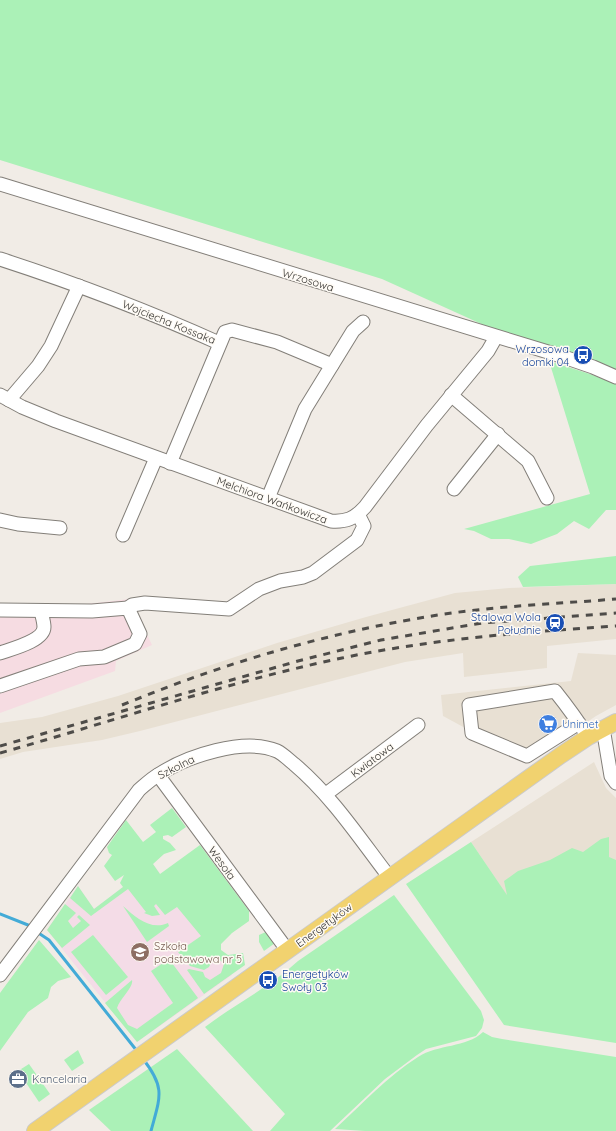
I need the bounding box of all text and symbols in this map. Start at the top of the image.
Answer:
street label: Wrzosowa [280,265,336,295]
street label: Wojciecha Kossaka [120,297,218,347]
place label: Wrzosowa domki 04 [516,342,569,369]
bus stop icon: Wrzosowa domki 04 [572,344,594,366]
street label: Melchiora Wańkowicza [215,473,329,527]
place label: Stalowa Wola Południe [471,610,541,637]
station icon: Stalowa Wola Południe [544,612,566,634]
supermarket icon: Unimet [537,713,559,735]
place label: Unimet [562,717,599,731]
street label: Kwiatowa [348,739,396,781]
street label: Szkolna [155,752,197,782]
street label: Wesoła [205,844,239,882]
street label: Energetyków [293,900,355,950]
place label: Szkoła podstawowa nr 5 [154,939,242,966]
school or university icon: Szkoła podstawowa nr 5 [129,941,151,963]
place label: Energetyków Swoły 03 [282,967,349,994]
bus stop icon: Energetyków Swoły 03 [257,969,279,991]
office icon: Kancelaria [7,1068,29,1090]
place label: Kancelaria [32,1072,87,1086]

